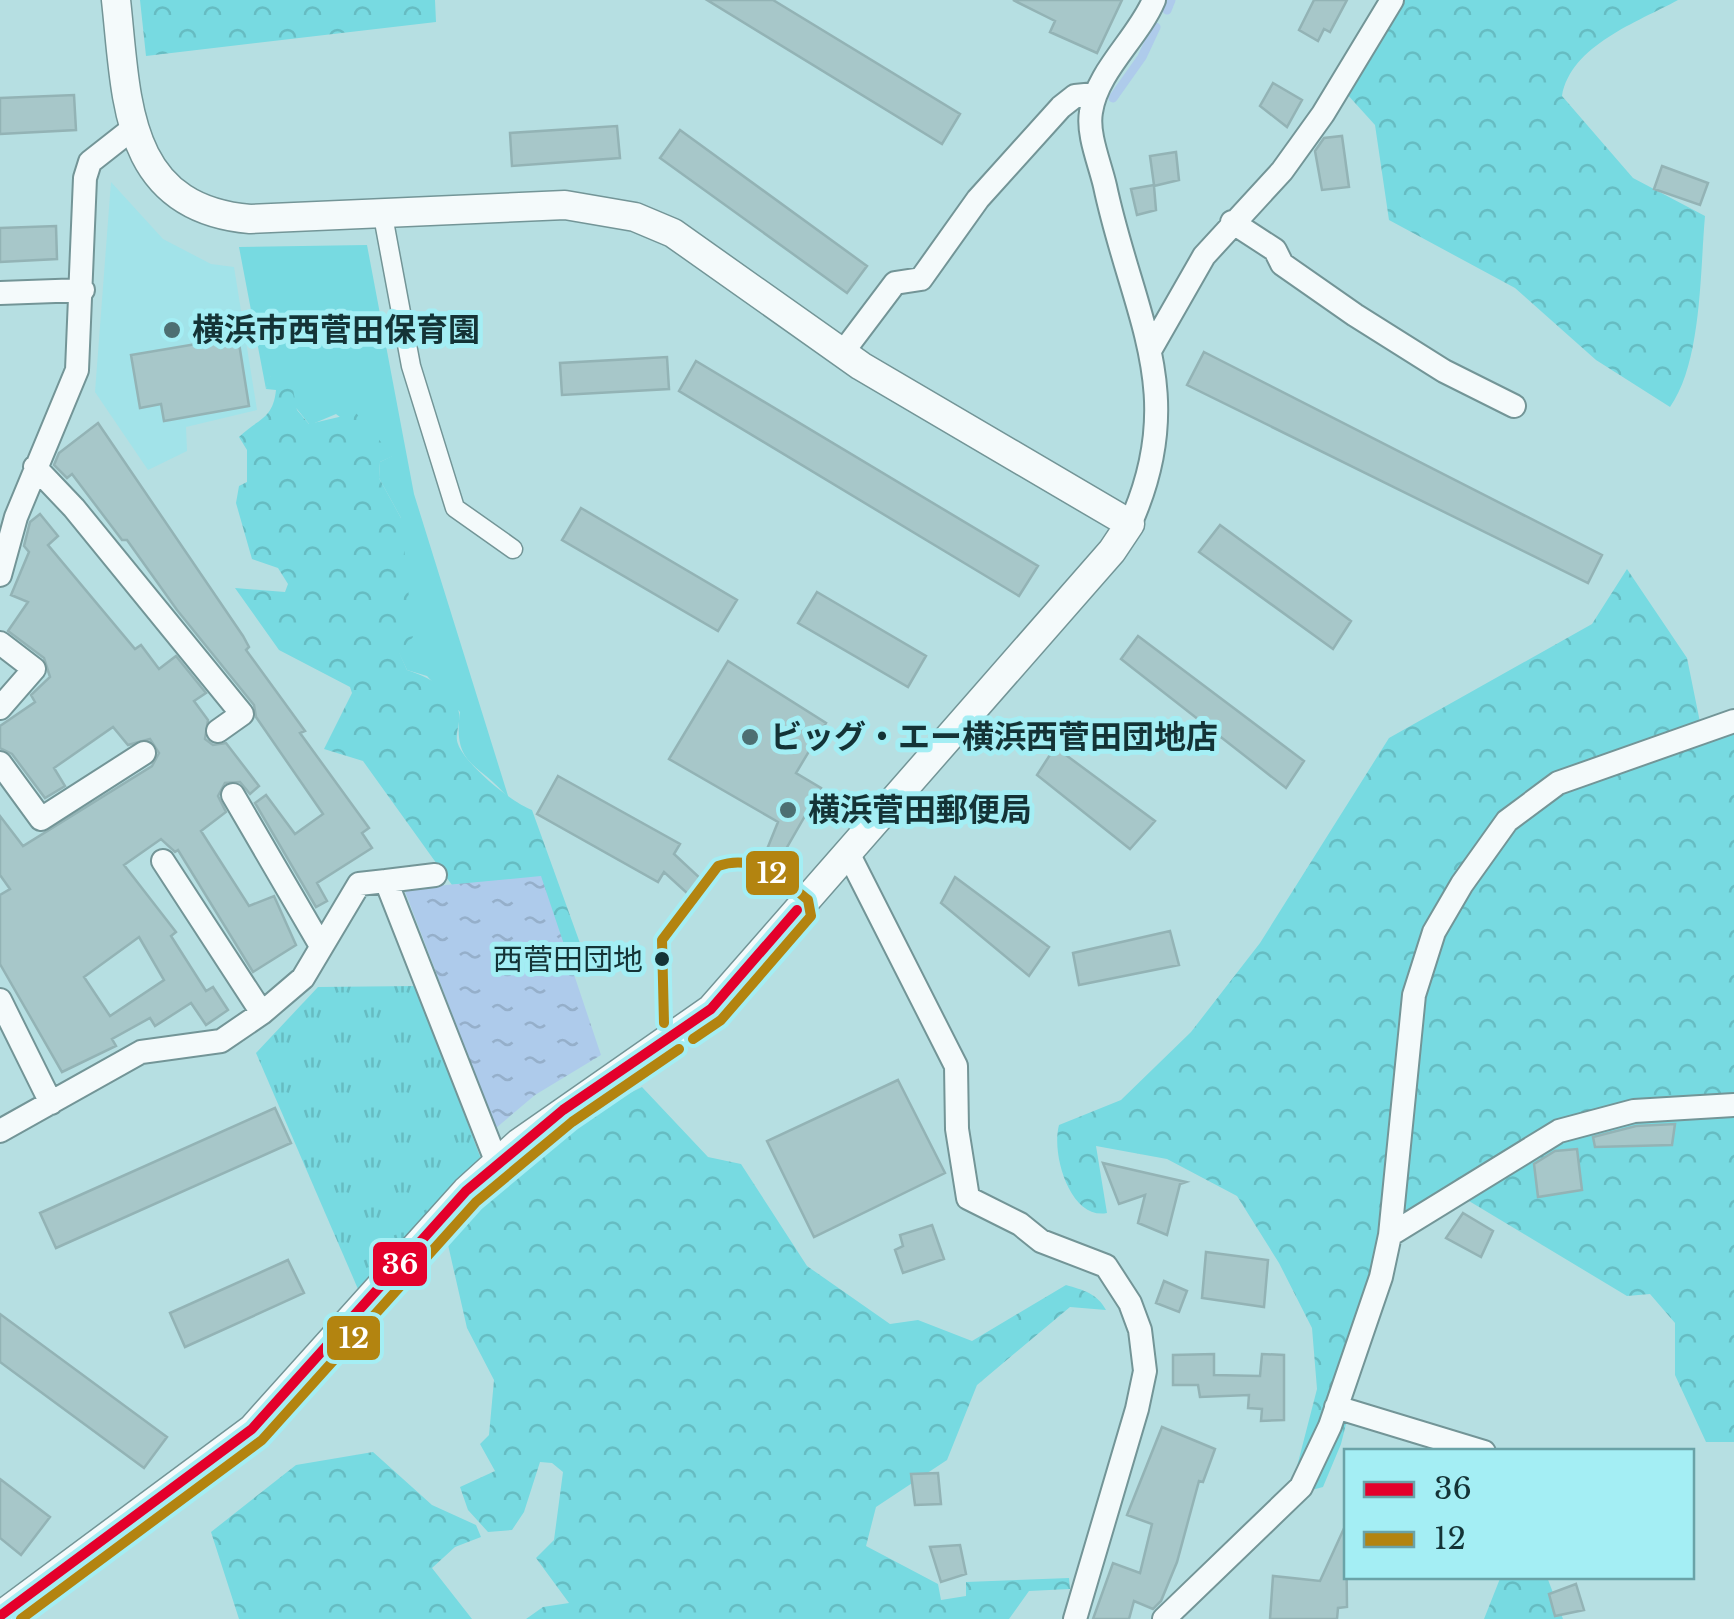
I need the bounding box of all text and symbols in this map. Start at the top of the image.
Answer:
place label: 横浜市西菅田保育園 [192,310,480,350]
marker: 横浜市西菅田保育園 [161,319,183,341]
place label: ビッグ・エー横浜西菅田団地店 [770,717,1218,757]
marker: ビッグ・エー横浜西菅田団地店 [739,726,761,748]
place label: 横浜菅田郵便局 [808,790,1032,830]
marker: 横浜菅田郵便局 [777,799,799,821]
line badge: 12 [744,849,801,897]
text: 12 [757,856,787,891]
place label: 西菅田団地 [493,941,643,978]
marker: 西菅田団地 [652,949,672,969]
line badge: 36 [371,1240,429,1288]
text: 36 [382,1247,418,1282]
line badge: 12 [325,1314,382,1362]
text: 12 [339,1321,369,1356]
legend [1344,1449,1694,1579]
text: 36 [1434,1470,1472,1507]
text: 12 [1434,1520,1466,1557]

